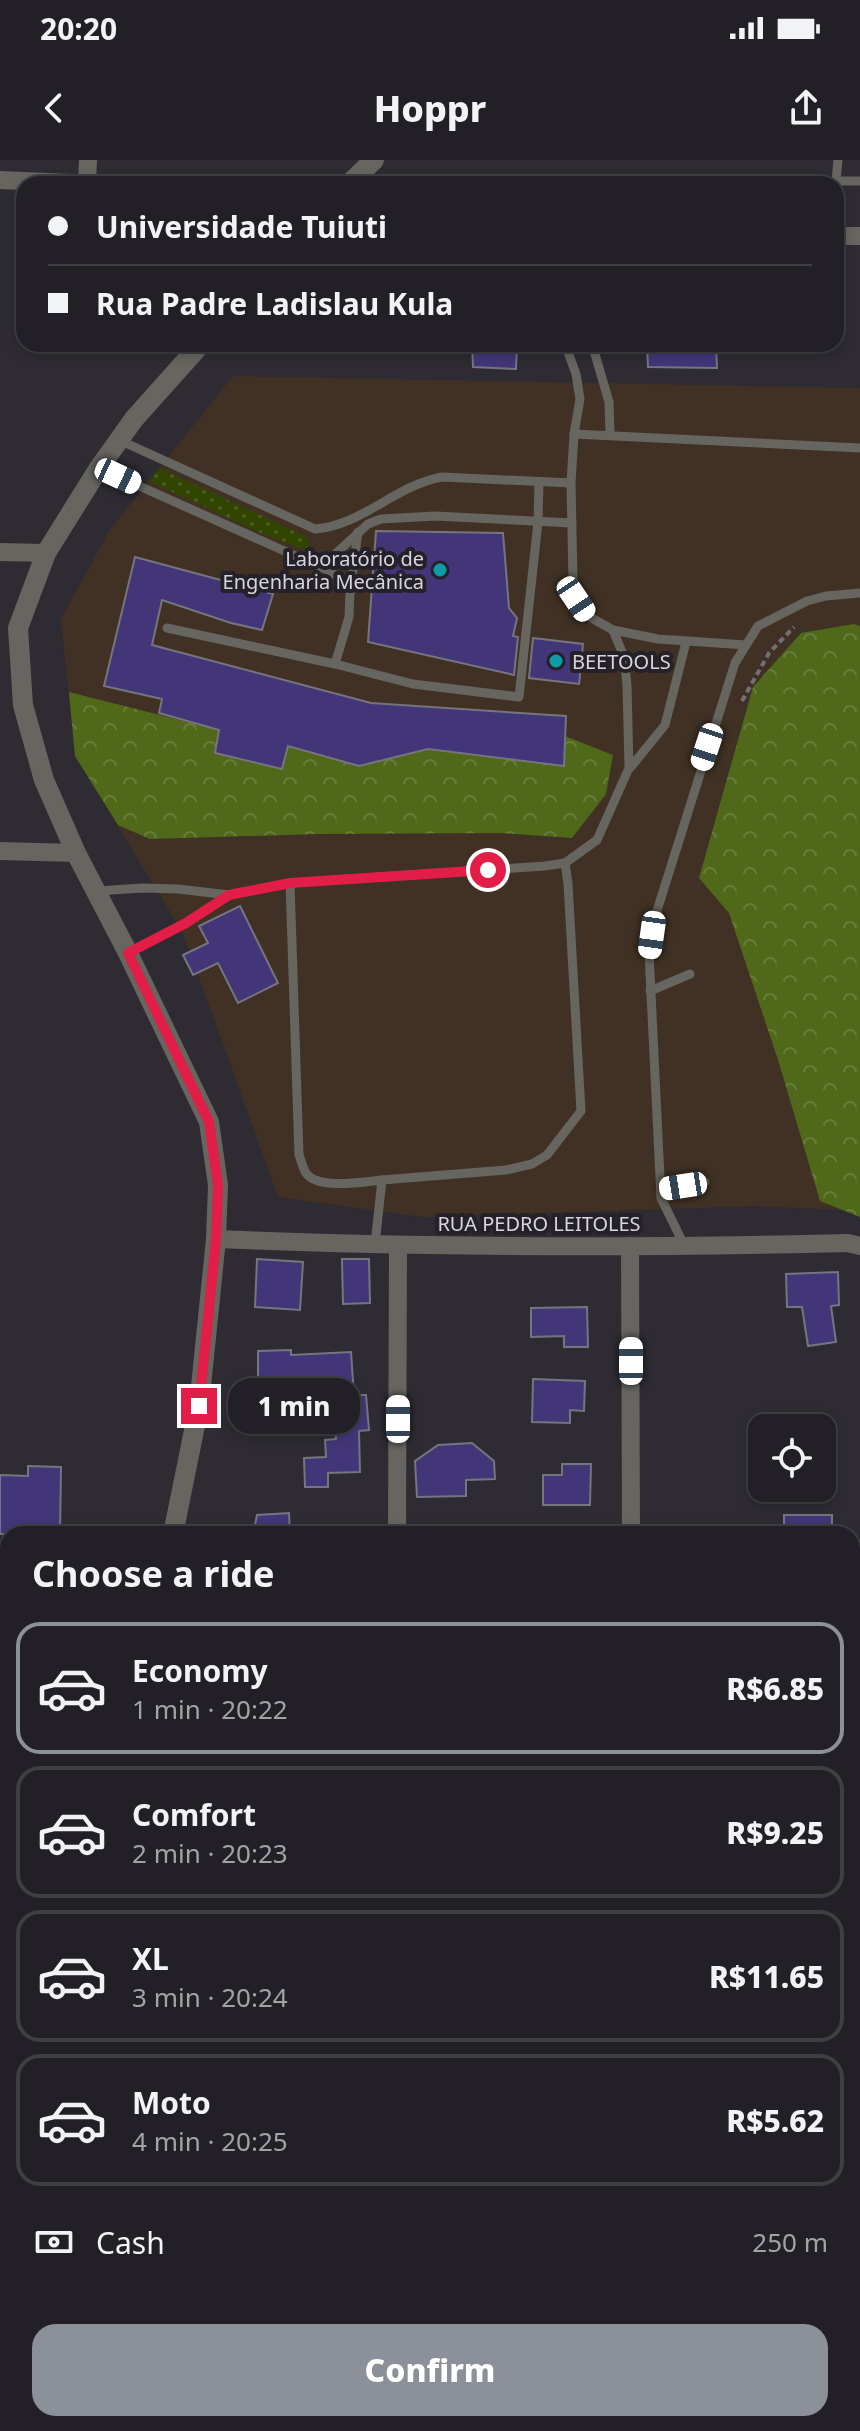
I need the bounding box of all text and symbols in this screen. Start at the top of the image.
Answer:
text: 20:20 [40,8,117,49]
text: Hoppr [374,84,486,133]
icon: back [32,86,76,130]
icon: share [784,86,828,130]
text: Universidade Tuiuti [96,206,387,247]
text: Rua Padre Ladislau Kula [96,283,453,324]
car [91,455,145,497]
place label: Laboratório de Engenharia Mecânica [223,545,424,595]
marker: Laboratório de Engenharia Mecânica [431,561,449,579]
car [553,572,599,626]
place label: BEETOOLS [572,648,671,675]
marker: BEETOOLS [547,652,565,670]
car [688,720,726,774]
route start [470,852,506,888]
car [637,910,667,960]
car [657,1170,709,1202]
street label: RUA PEDRO LEITOLES [437,1210,641,1237]
car [619,1337,643,1385]
callout: 1 min [227,1378,359,1434]
route end [181,1388,217,1424]
text: 1 min [258,1388,330,1424]
car [386,1395,410,1443]
map controls [748,1414,836,1502]
button: locate [748,1414,836,1502]
text: Choose a ride [32,1549,274,1598]
text: Economy [132,1650,268,1691]
icon: car [36,1652,108,1724]
text: R$6.85 [726,1668,824,1709]
text: 1 min · 20:22 [132,1691,288,1727]
text: Comfort [132,1794,256,1835]
icon: car [36,1796,108,1868]
text: R$9.25 [726,1812,824,1853]
text: 2 min · 20:23 [132,1835,288,1871]
text: XL [132,1938,169,1979]
icon: car [36,1940,108,2012]
text: R$11.65 [709,1956,824,1997]
text: 3 min · 20:24 [132,1979,288,2015]
text: Moto [132,2082,211,2123]
icon: car [36,2084,108,2156]
text: R$5.62 [726,2100,824,2141]
text: 4 min · 20:25 [132,2123,288,2159]
icon: cash [32,2220,76,2264]
text: Cash [96,2222,165,2263]
text: 250 m [752,2224,828,2260]
button: Confirm [32,2324,828,2416]

